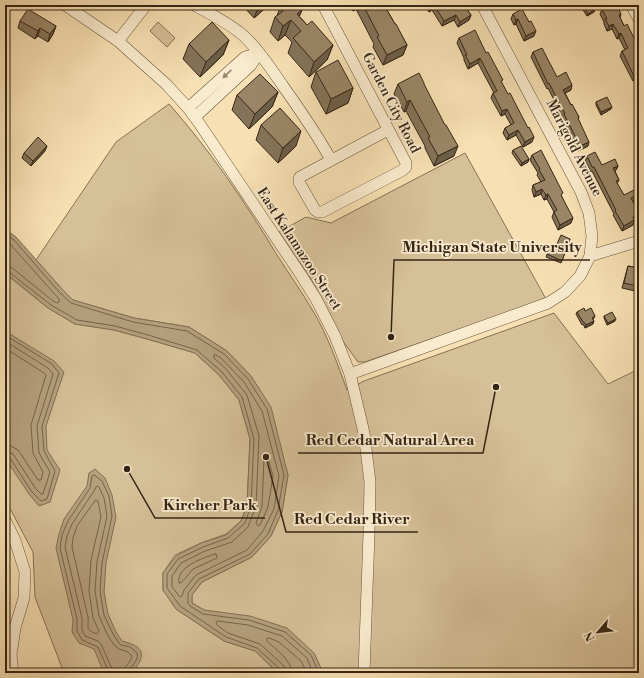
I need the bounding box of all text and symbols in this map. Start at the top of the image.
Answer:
street label: Garden City Road [358,50,424,156]
one-way arrow [222,69,232,78]
street label: Marigold Avenue [542,96,606,200]
street label: East Kalamazoo Street [253,184,345,314]
callout: Michigan State University [394,233,590,260]
text: Michigan State University [402,238,582,257]
callout: Red Cedar Natural Area [298,426,483,453]
text: Red Cedar Natural Area [306,431,475,450]
callout: Kircher Park [155,491,265,518]
text: Kircher Park [163,496,258,515]
callout: Red Cedar River [286,505,418,532]
text: Red Cedar River [294,510,410,529]
north arrow [578,612,618,652]
text: N [582,629,598,643]

